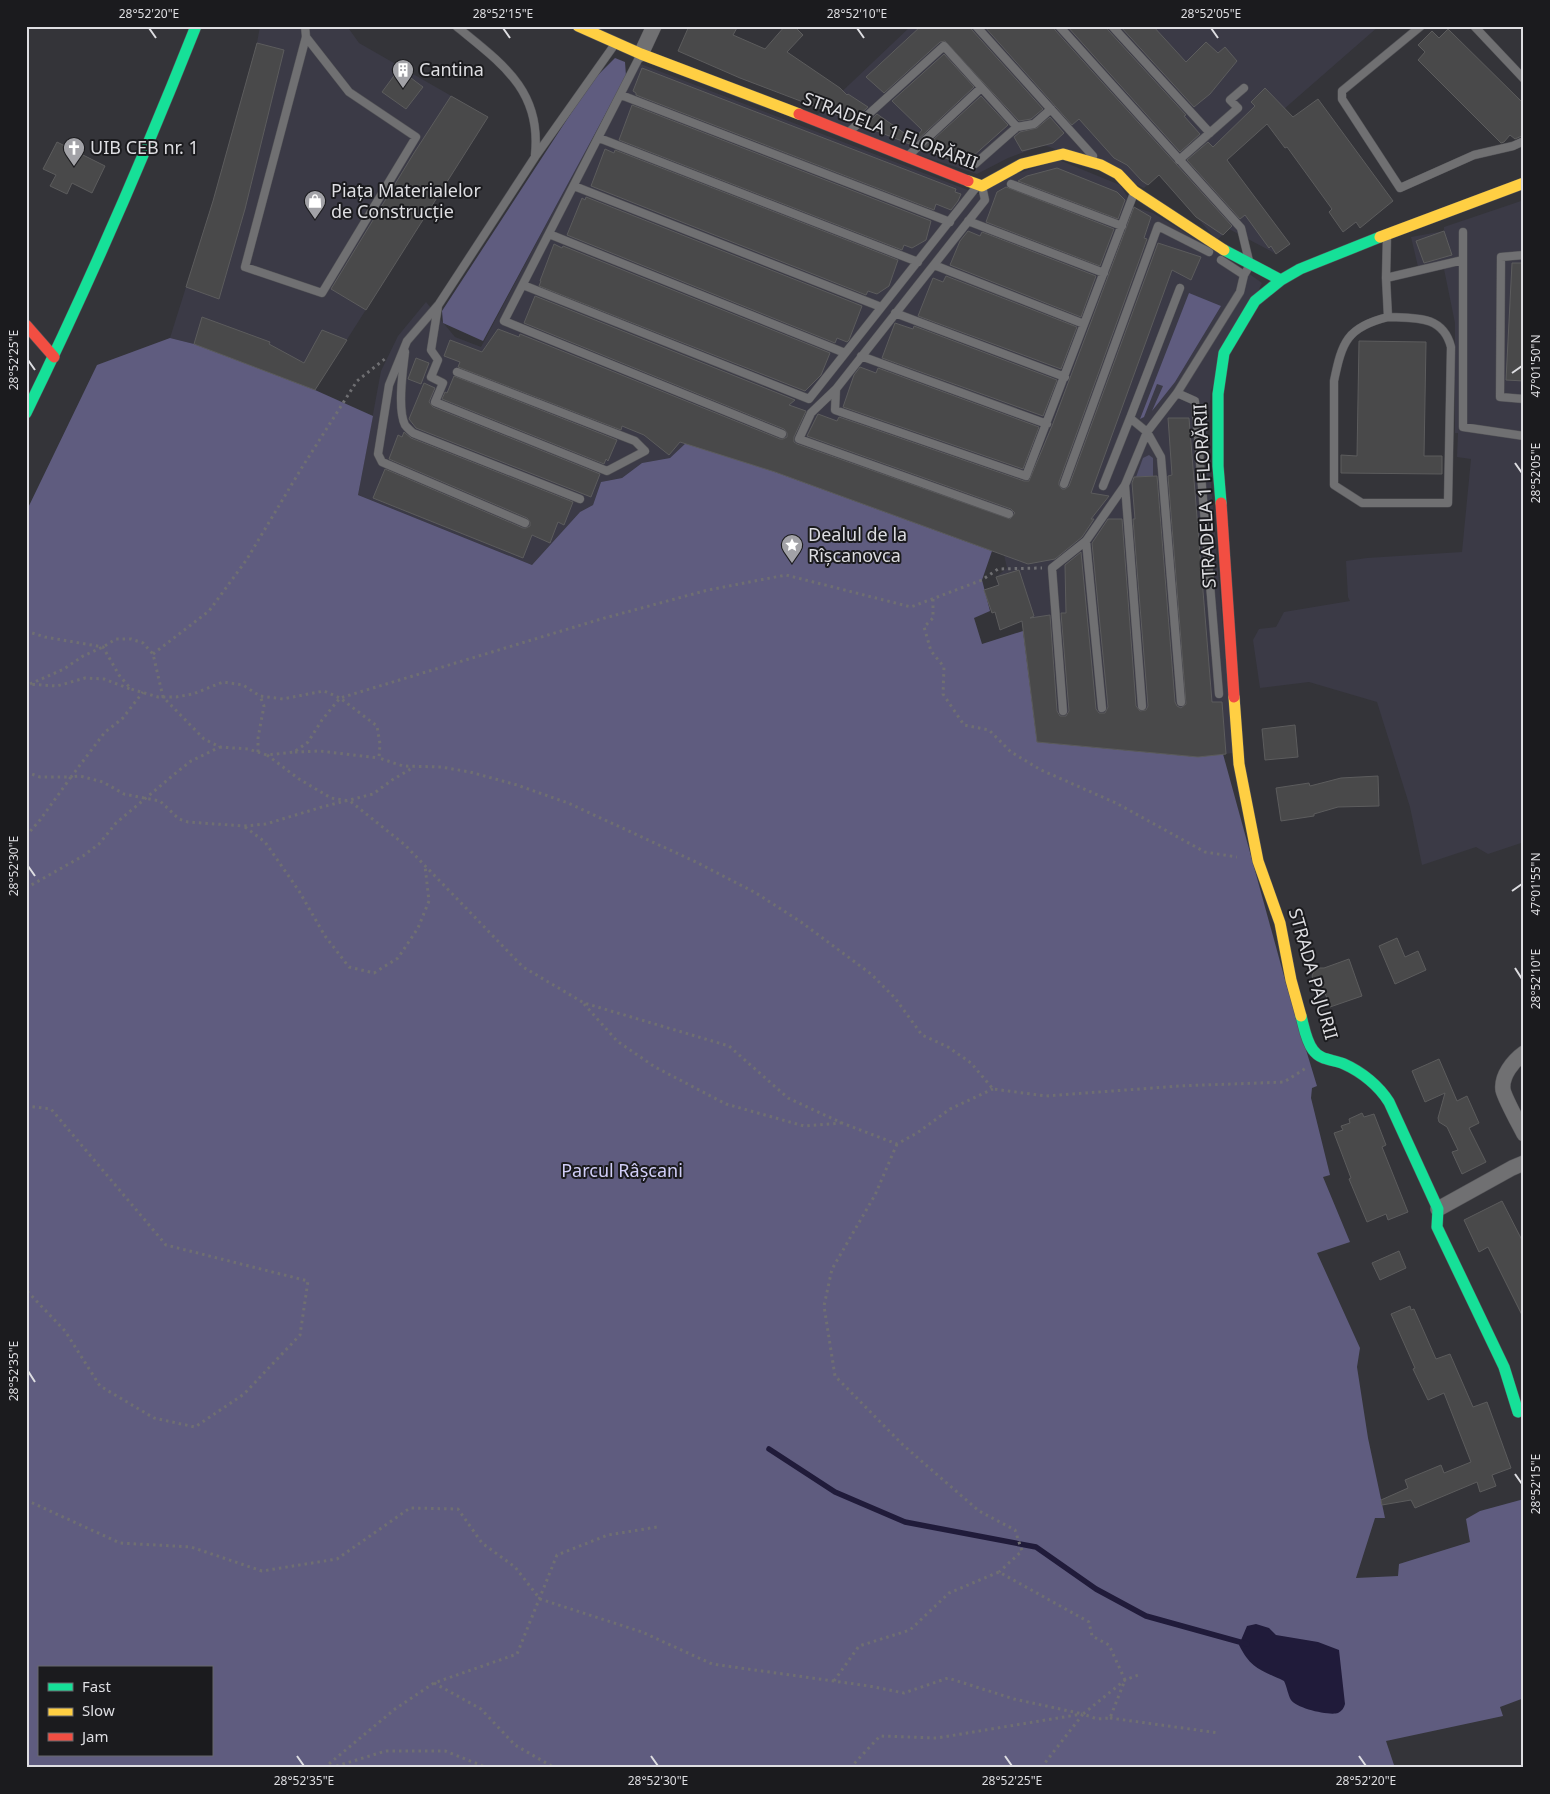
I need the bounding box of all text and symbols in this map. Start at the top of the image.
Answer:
text: 28°52'20"E [119,5,179,22]
text: 28°52'15"E [473,5,533,22]
text: 28°52'10"E [827,5,887,22]
text: 28°52'05"E [1181,5,1241,22]
place label: Cantina [419,57,484,81]
building icon: Cantina [391,58,415,89]
street label: STRADELA 1 FLORĂRII [800,86,981,174]
place label: UIB CEB nr. 1 [90,135,199,159]
church icon: UIB CEB nr. 1 [62,136,86,167]
place label: Piața Materialelor de Construcție [331,178,481,223]
shop icon: Piața Materialelor de Construcție [303,189,327,220]
text: 28°52'25"E [5,330,22,390]
text: 47°01'50"N [1527,334,1544,398]
street label: STRADELA 1 FLORĂRII [1187,403,1221,589]
text: 28°52'05"E [1527,443,1544,503]
place label: Dealul de la Rîșcanovca [808,522,907,567]
place icon: Dealul de la Rîșcanovca [780,533,804,564]
text: 28°52'30"E [5,836,22,896]
text: 47°01'55"N [1527,852,1544,916]
street label: STRADA PAJURII [1284,905,1344,1042]
text: 28°52'10"E [1527,949,1544,1009]
park label: Parcul Râșcani [561,1158,683,1182]
text: 28°52'35"E [5,1341,22,1401]
text: 28°52'15"E [1527,1454,1544,1514]
legend [38,1666,212,1756]
text: Fast [82,1676,111,1696]
text: Slow [82,1700,115,1720]
text: Jam [80,1726,109,1746]
text: 28°52'35"E [274,1772,334,1789]
text: 28°52'30"E [628,1772,688,1789]
text: 28°52'25"E [982,1772,1042,1789]
text: 28°52'20"E [1336,1772,1396,1789]

